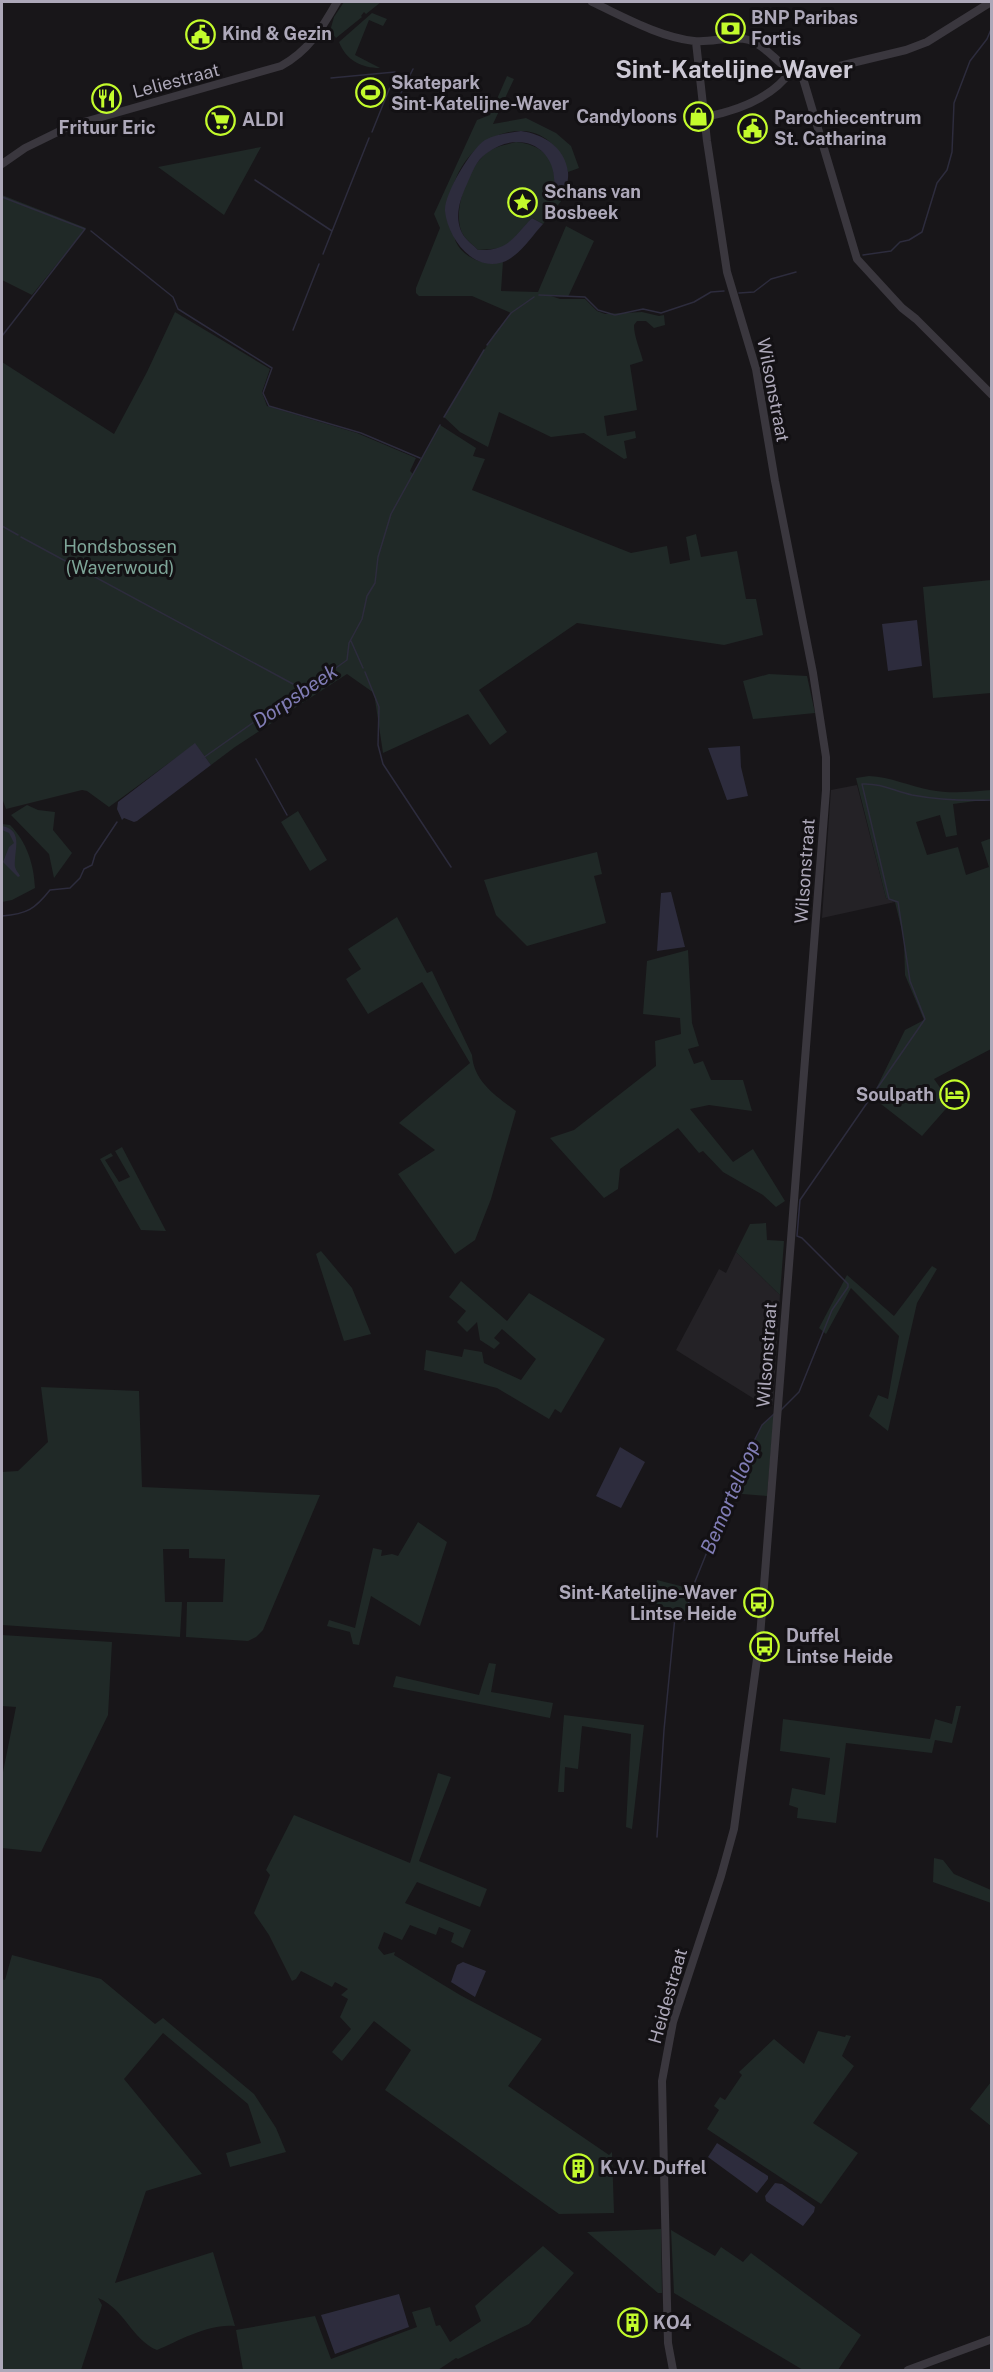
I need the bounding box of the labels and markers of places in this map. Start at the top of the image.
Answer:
place label: BNP Paribas Fortis [751,7,858,49]
bank icon: BNP Paribas Fortis [714,12,746,44]
public building icon: Kind & Gezin [185,18,217,50]
place label: Kind & Gezin [222,23,332,44]
place label: Skatepark Sint-Katelijne-Waver [391,72,570,114]
sports icon: Skatepark Sint-Katelijne-Waver [354,77,386,109]
restaurant icon: Frituur Eric [91,83,123,115]
shop icon: Candyloons [682,101,714,133]
supermarket icon: ALDI [205,104,237,136]
place label: Candyloons [576,106,677,127]
place label: Parochiecentrum St. Catharina [774,107,921,149]
place label: ALDI [242,109,284,130]
public building icon: Parochiecentrum St. Catharina [737,112,769,144]
place label: Frituur Eric [58,117,156,138]
place label: Schans van Bosbeek [544,181,641,223]
place icon: Schans van Bosbeek [507,186,539,218]
hotel icon: Soulpath [939,1079,971,1111]
place label: Soulpath [856,1084,934,1105]
place label: Sint-Katelijne-Waver Lintse Heide [559,1582,738,1624]
bus stop icon: Sint-Katelijne-Waver Lintse Heide [742,1587,774,1619]
place label: Duffel Lintse Heide [786,1625,893,1667]
bus stop icon: Duffel Lintse Heide [749,1630,781,1662]
building icon: K.V.V. Duffel [563,2152,595,2184]
place label: K.V.V. Duffel [600,2157,707,2178]
building icon: KO4 [616,2307,648,2339]
place label: KO4 [653,2312,692,2333]

